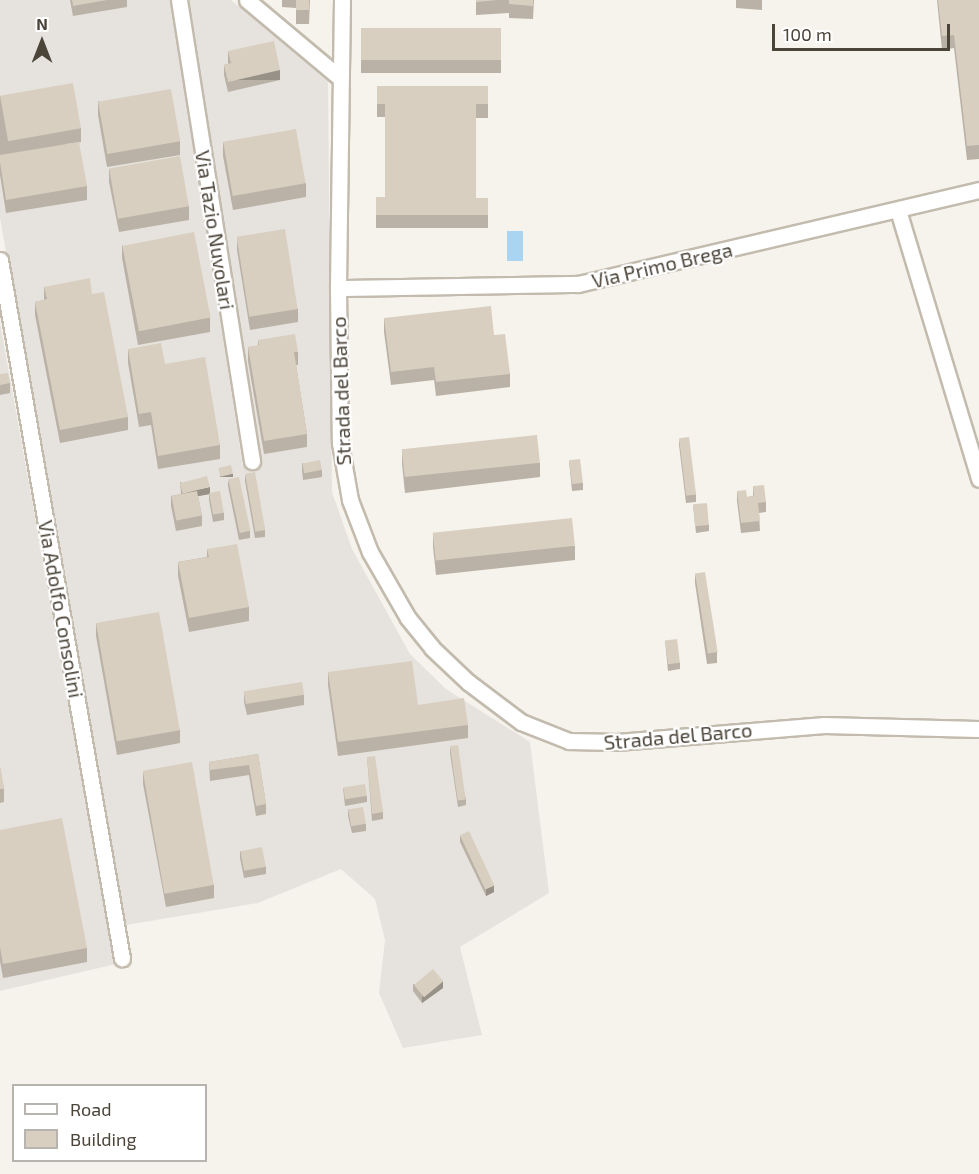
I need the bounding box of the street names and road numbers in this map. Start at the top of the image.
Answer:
street label: Via Tazio Nuvolari [191,148,239,312]
street label: Via Primo Brega [589,237,735,293]
street label: Strada del Barco [326,316,356,466]
street label: Via Adolfo Consolini [34,518,88,700]
street label: Strada del Barco [603,718,753,754]

